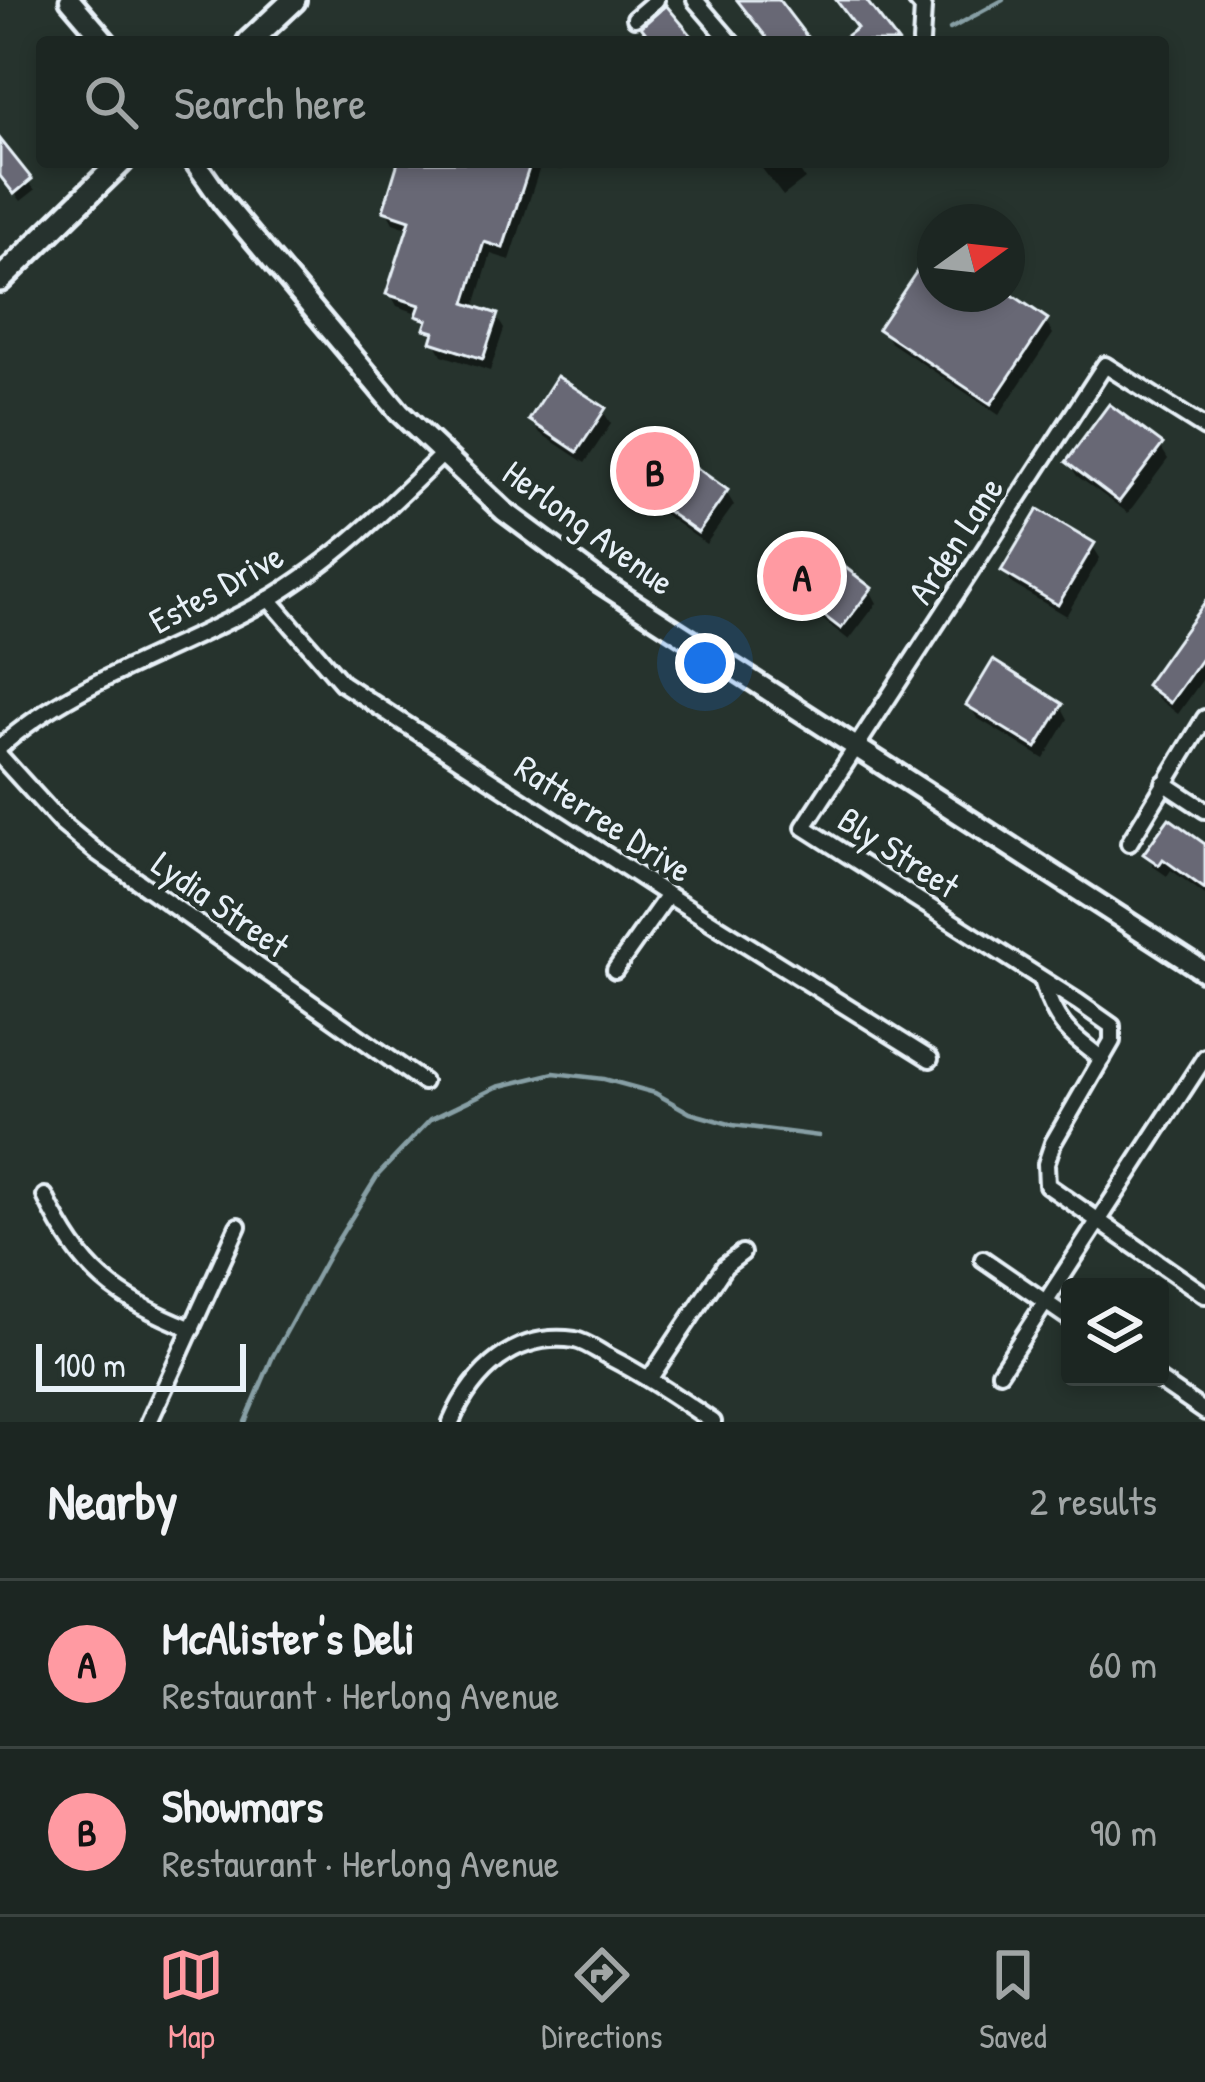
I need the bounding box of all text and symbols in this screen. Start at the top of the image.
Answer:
search box [36,36,1169,168]
icon: search [78,69,144,135]
text: Search here [174,72,366,133]
north arrow [917,204,1025,312]
pin: B [616,426,694,516]
street label: Herlong Avenue [494,448,685,605]
street label: Arden Lane [895,467,1014,613]
street label: Estes Drive [140,531,292,644]
pin: A [763,531,841,621]
your location [675,633,735,693]
street label: Ratterree Drive [506,742,702,893]
street label: Bly Street [829,794,970,909]
street label: Lydia Street [143,839,300,969]
map controls [1061,1278,1169,1386]
button: layers [1061,1278,1169,1386]
scale bar [36,1338,246,1391]
text: 100 m [54,1343,126,1387]
text: Nearby [48,1466,178,1535]
text: 2 results [1030,1474,1157,1527]
text: McAlister's Deli [162,1607,415,1668]
text: A [77,1637,97,1690]
text: 60 m [1088,1637,1157,1690]
text: Restaurant · Herlong Avenue [162,1668,559,1721]
text: Showmars [162,1775,323,1836]
text: B [77,1805,97,1858]
text: 90 m [1090,1805,1157,1858]
text: Restaurant · Herlong Avenue [162,1836,559,1889]
tab: Map [158,1942,224,2058]
tab: Directions [541,1942,663,2058]
tab: Saved [979,1942,1047,2058]

